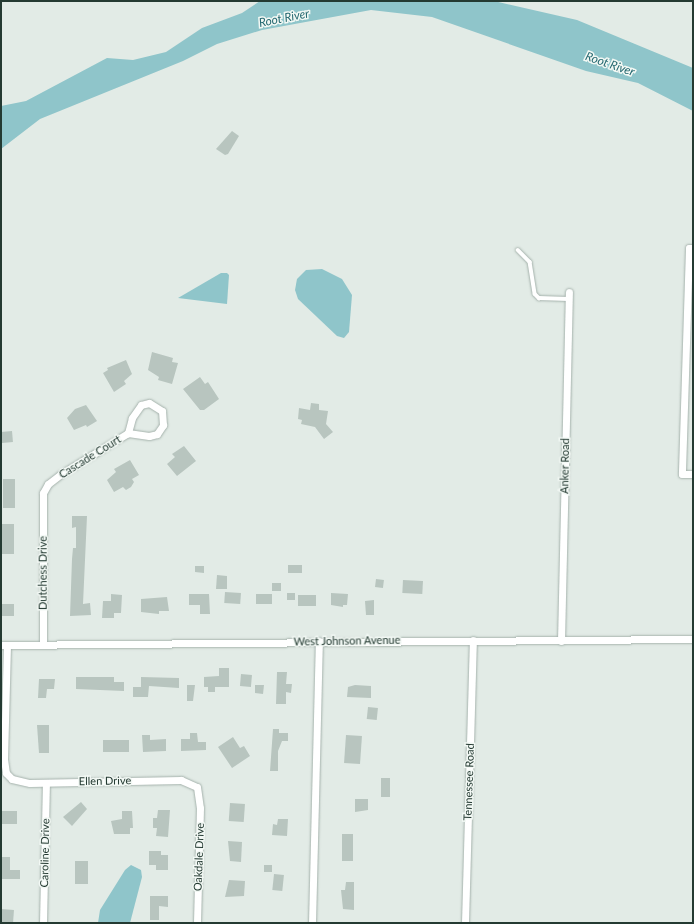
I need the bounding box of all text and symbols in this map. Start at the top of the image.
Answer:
water label: Root River [258,6,310,30]
water label: Root River [583,49,637,79]
street label: Cascade Court [57,433,123,481]
street label: Anker Road [558,438,572,494]
street label: Dutchess Drive [36,536,50,610]
street label: West Johnson Avenue [293,633,401,649]
street label: Tennessee Road [461,743,477,821]
street label: Ellen Drive [79,774,131,788]
street label: Caroline Drive [38,818,52,888]
street label: Oakdale Drive [191,823,207,891]

